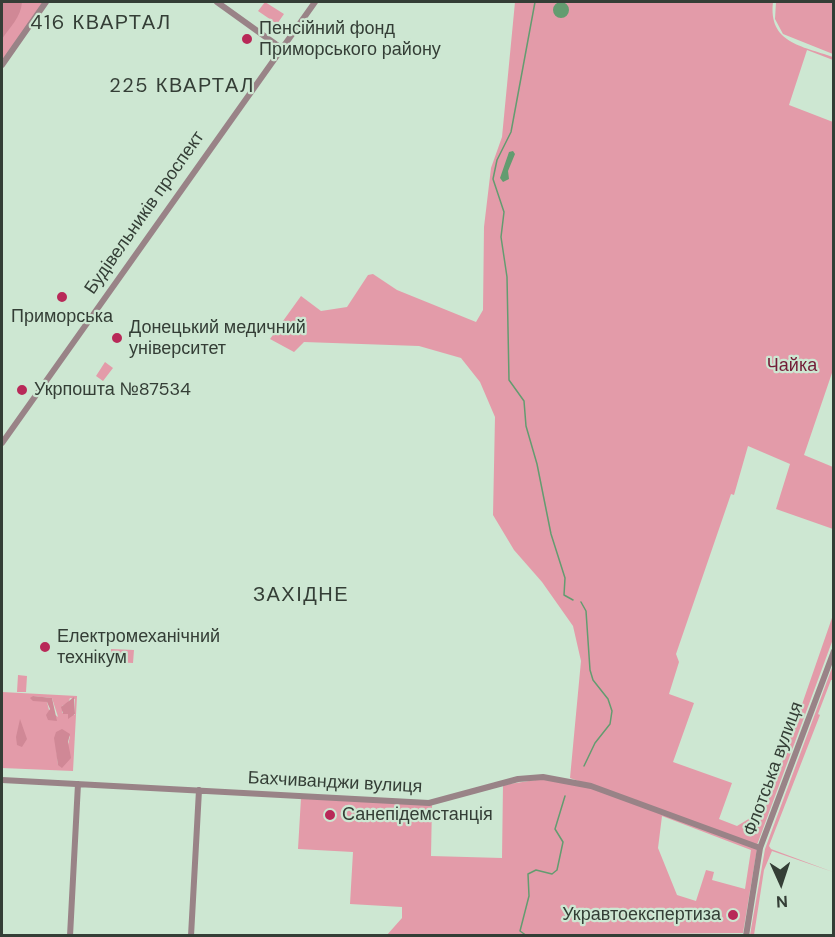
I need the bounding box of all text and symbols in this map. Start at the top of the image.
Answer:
district label: 416 КВАРТАЛ [30,12,172,36]
place label: Пенсійний фонд Приморського району [259,18,441,60]
marker: Пенсійний фонд Приморського району [240,32,254,46]
district label: 225 КВАРТАЛ [109,75,255,99]
street label: Будівельників проспект [81,127,209,299]
marker: Приморська [55,290,69,304]
place label: Приморська [11,306,113,328]
place label: Донецький медичний університет [129,317,306,360]
marker: Донецький медичний університет [110,331,124,345]
park label: Чайка [767,355,817,377]
place label: Укрпошта №87534 [34,379,191,401]
marker: Укрпошта №87534 [15,383,29,397]
district label: ЗАХІДНЕ [253,584,349,608]
place label: Електромеханічний технікум [57,626,220,668]
marker: Електромеханічний технікум [38,640,52,654]
street label: Флотська вулиця [740,699,808,839]
street label: Бахчиванджи вулиця [247,768,423,798]
place label: Санепідемстанція [342,804,493,826]
marker: Санепідемстанція [323,808,337,822]
north arrow [751,853,811,913]
text: N [776,891,788,912]
place label: Укравтоекспертиза [562,904,721,926]
marker: Укравтоекспертиза [726,908,740,922]

